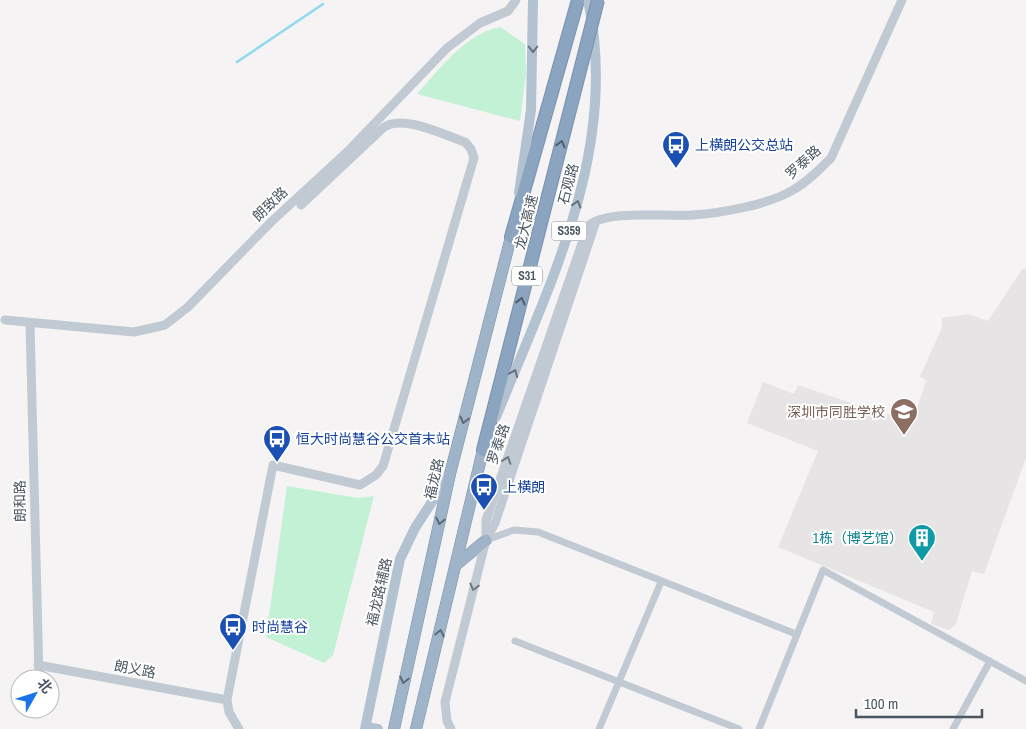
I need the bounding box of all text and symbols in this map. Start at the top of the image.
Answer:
one-way arrow [528,45,539,53]
bus stop icon: 上横朗公交总站 [661,130,691,169]
place label: 上横朗公交总站 [695,136,793,154]
one-way arrow [556,140,566,149]
street label: 罗泰路 [781,141,825,183]
street label: 石观路 [554,161,582,207]
street label: 朗致路 [249,183,291,225]
street label: 龙大高速 [510,193,542,251]
one-way arrow [572,201,582,209]
road number: S359 [552,222,586,240]
road number: S31 [512,266,542,286]
one-way arrow [515,297,526,306]
one-way arrow [508,369,518,377]
school or university icon: 深圳市同胜学校 [889,397,919,436]
place label: 深圳市同胜学校 [787,403,885,421]
one-way arrow [459,416,470,425]
street label: 罗泰路 [483,421,513,467]
bus stop icon: 恒大时尚慧谷公交首末站 [262,424,292,463]
place label: 恒大时尚慧谷公交首末站 [296,430,450,448]
one-way arrow [501,456,511,465]
street label: 福龙路 [421,457,447,501]
bus stop icon: 上横朗 [469,472,499,511]
place label: 上横朗 [503,478,545,496]
street label: 朗和路 [11,480,29,522]
one-way arrow [435,517,446,526]
building icon: 1栋（博艺馆） [907,523,937,562]
place label: 1栋（博艺馆） [813,529,903,547]
street label: 福龙路辅路 [362,556,396,628]
one-way arrow [470,583,480,591]
bus stop icon: 时尚慧谷 [218,612,248,651]
place label: 时尚慧谷 [252,618,308,636]
one-way arrow [434,628,444,637]
street label: 朗义路 [113,656,157,682]
north arrow [10,669,60,719]
text: 北 [34,675,57,697]
one-way arrow [399,675,410,684]
scale bar [856,686,982,718]
text: 100 m [864,693,898,714]

